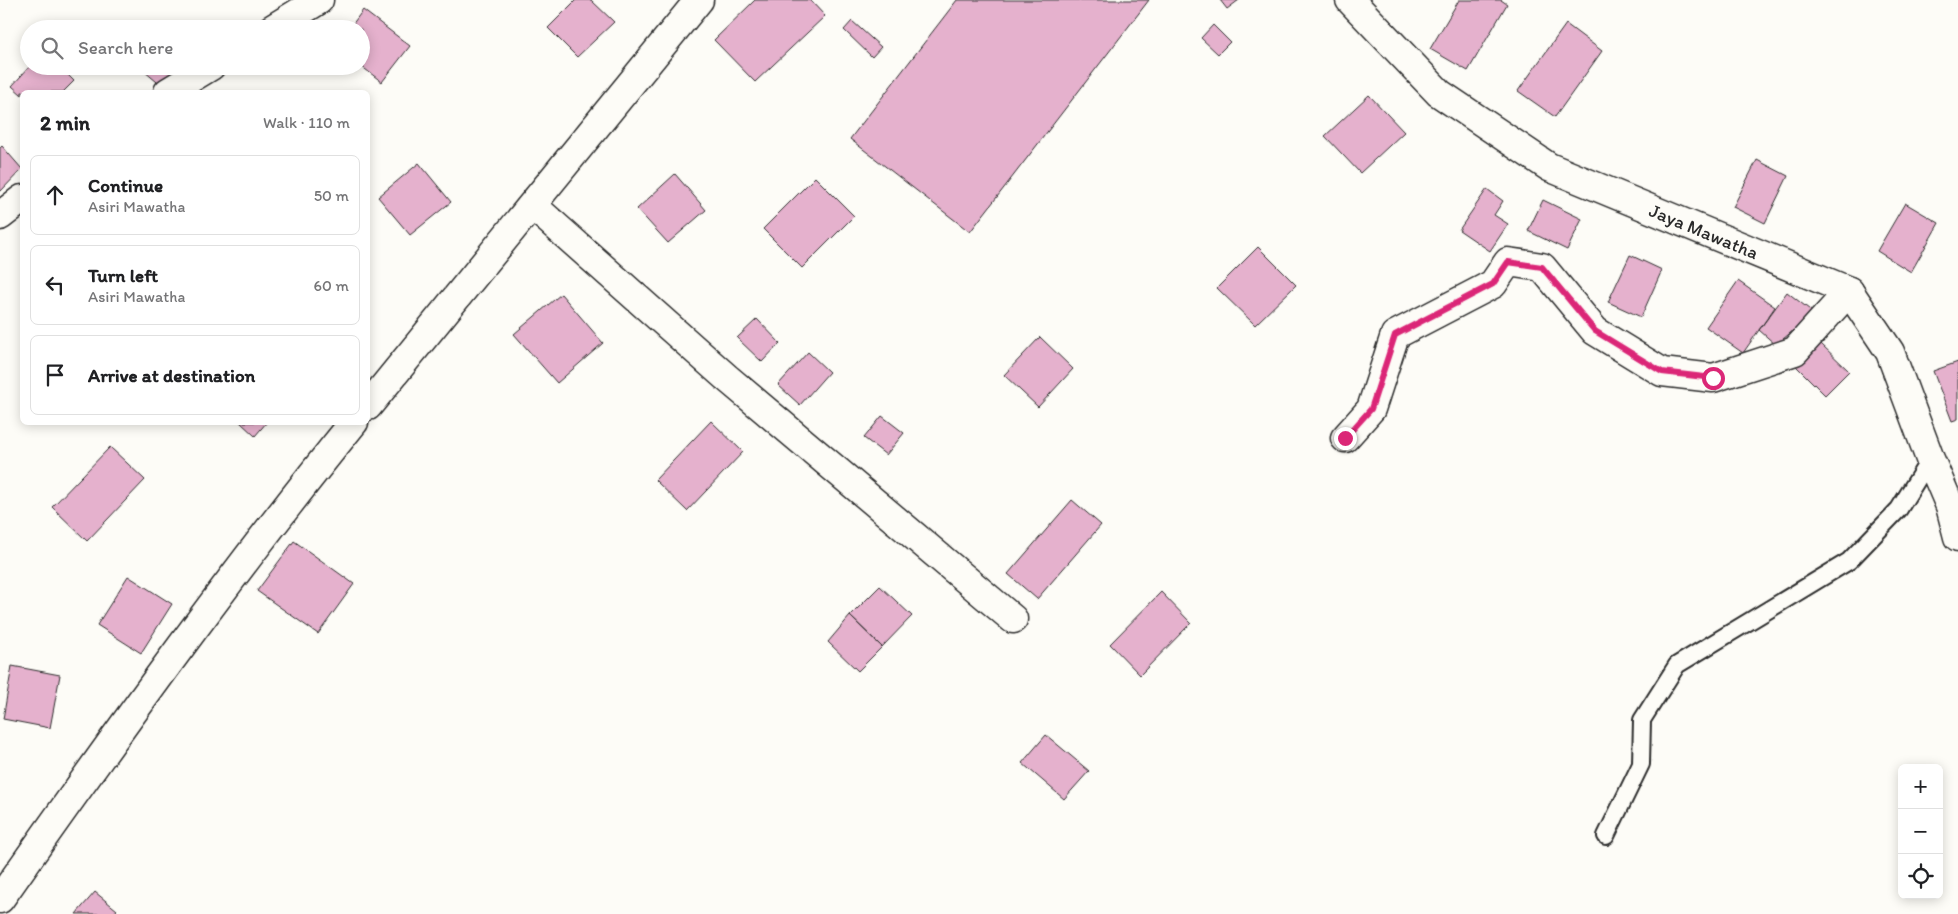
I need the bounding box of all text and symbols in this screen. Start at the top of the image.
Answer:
search box [20,20,370,75]
icon: search [38,34,66,62]
text: Search here [78,36,173,59]
text: 2 min [40,110,90,135]
text: Walk · 110 m [263,113,350,132]
text: Continue [88,174,163,197]
icon: ahead [41,181,69,209]
text: 50 m [314,186,349,205]
text: Asiri Mawatha [88,197,185,216]
street label: Jaya Mawatha [1646,199,1762,264]
text: Turn left [88,264,158,287]
icon: left [41,271,69,299]
text: 60 m [314,276,349,295]
text: Asiri Mawatha [88,287,185,306]
icon: arrive [41,361,69,389]
text: Arrive at destination [88,364,255,387]
route start [1702,367,1725,390]
route end [1334,427,1357,450]
map controls [1898,764,1943,899]
button: + [1898,764,1943,809]
button: − [1898,809,1943,854]
button: locate [1898,854,1943,899]

